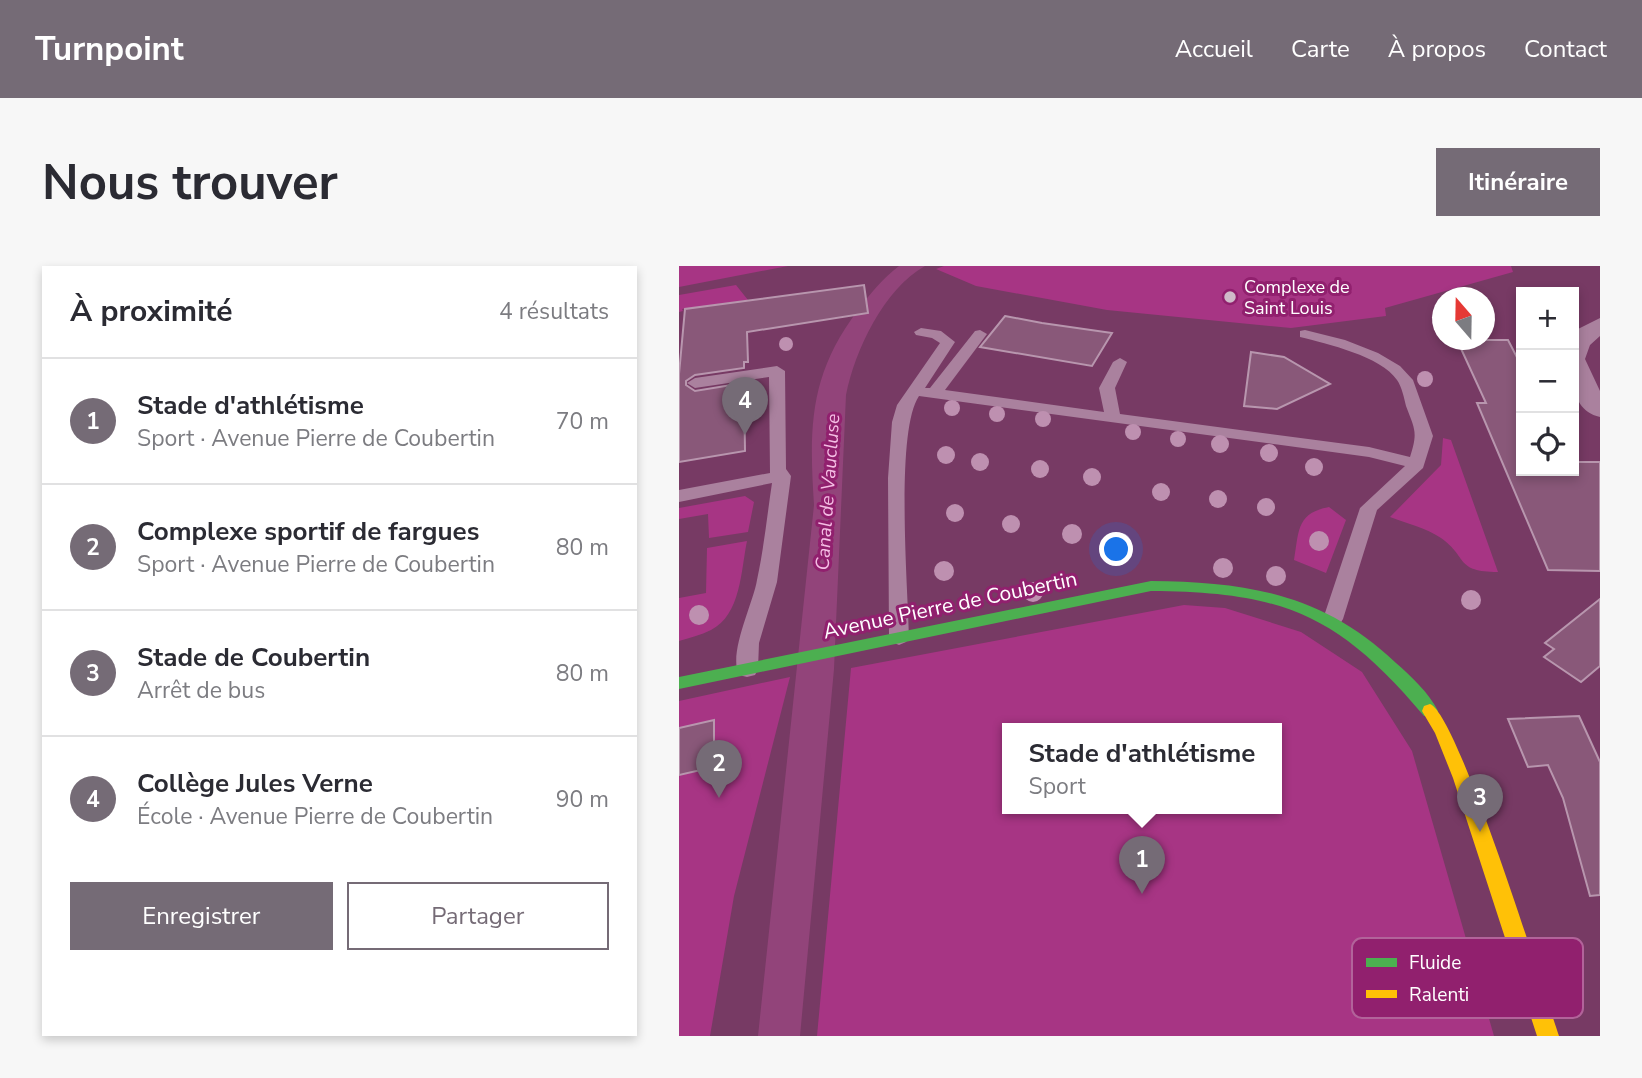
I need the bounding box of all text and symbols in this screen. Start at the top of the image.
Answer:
text: Turnpoint [35,27,184,72]
text: Accueil [1175,33,1253,65]
text: Carte [1291,33,1350,65]
text: À propos [1388,33,1486,65]
text: Contact [1524,33,1607,65]
button: Itinéraire [1436,148,1600,216]
text: Nous trouver [42,149,338,216]
place label: Complexe de Saint Louis [1244,275,1350,320]
north arrow [1432,287,1495,350]
map controls [1516,287,1579,476]
button: + [1516,287,1579,350]
marker: Complexe de Saint Louis [1222,289,1238,305]
text: À proximité [70,291,232,332]
text: 4 résultats [499,296,609,327]
button: − [1516,350,1579,413]
pin: 4 [722,377,768,435]
text: Stade d'athlétisme [137,388,364,423]
text: 1 [86,406,100,437]
text: 70 m [556,406,609,437]
water label: Canal de Vaucluse [810,413,846,571]
button: locate [1516,413,1579,476]
text: Sport · Avenue Pierre de Coubertin [137,423,495,454]
text: Complexe sportif de fargues [137,514,479,549]
text: 2 [86,532,100,563]
text: 80 m [556,532,609,563]
your location [1099,532,1133,566]
text: Sport · Avenue Pierre de Coubertin [137,549,495,580]
street label: Avenue Pierre de Coubertin [820,564,1080,646]
text: Stade de Coubertin [137,640,370,675]
text: 3 [86,658,100,689]
text: 80 m [556,658,609,689]
text: Arrêt de bus [137,675,265,706]
popup [1002,723,1282,814]
text: Stade d'athlétisme [1029,736,1255,771]
pin: 2 [696,740,742,798]
text: Collège Jules Verne [137,766,373,801]
text: Sport [1029,771,1086,802]
pin: 3 [1457,774,1503,832]
text: 4 [86,784,100,815]
text: 90 m [556,784,609,815]
text: École · Avenue Pierre de Coubertin [137,801,493,832]
pin: 1 [1119,836,1165,894]
button: Enregistrer [70,882,333,950]
button: Partager [347,882,609,950]
legend [1352,938,1583,1018]
text: Fluide [1409,950,1461,976]
text: Ralenti [1409,982,1469,1008]

